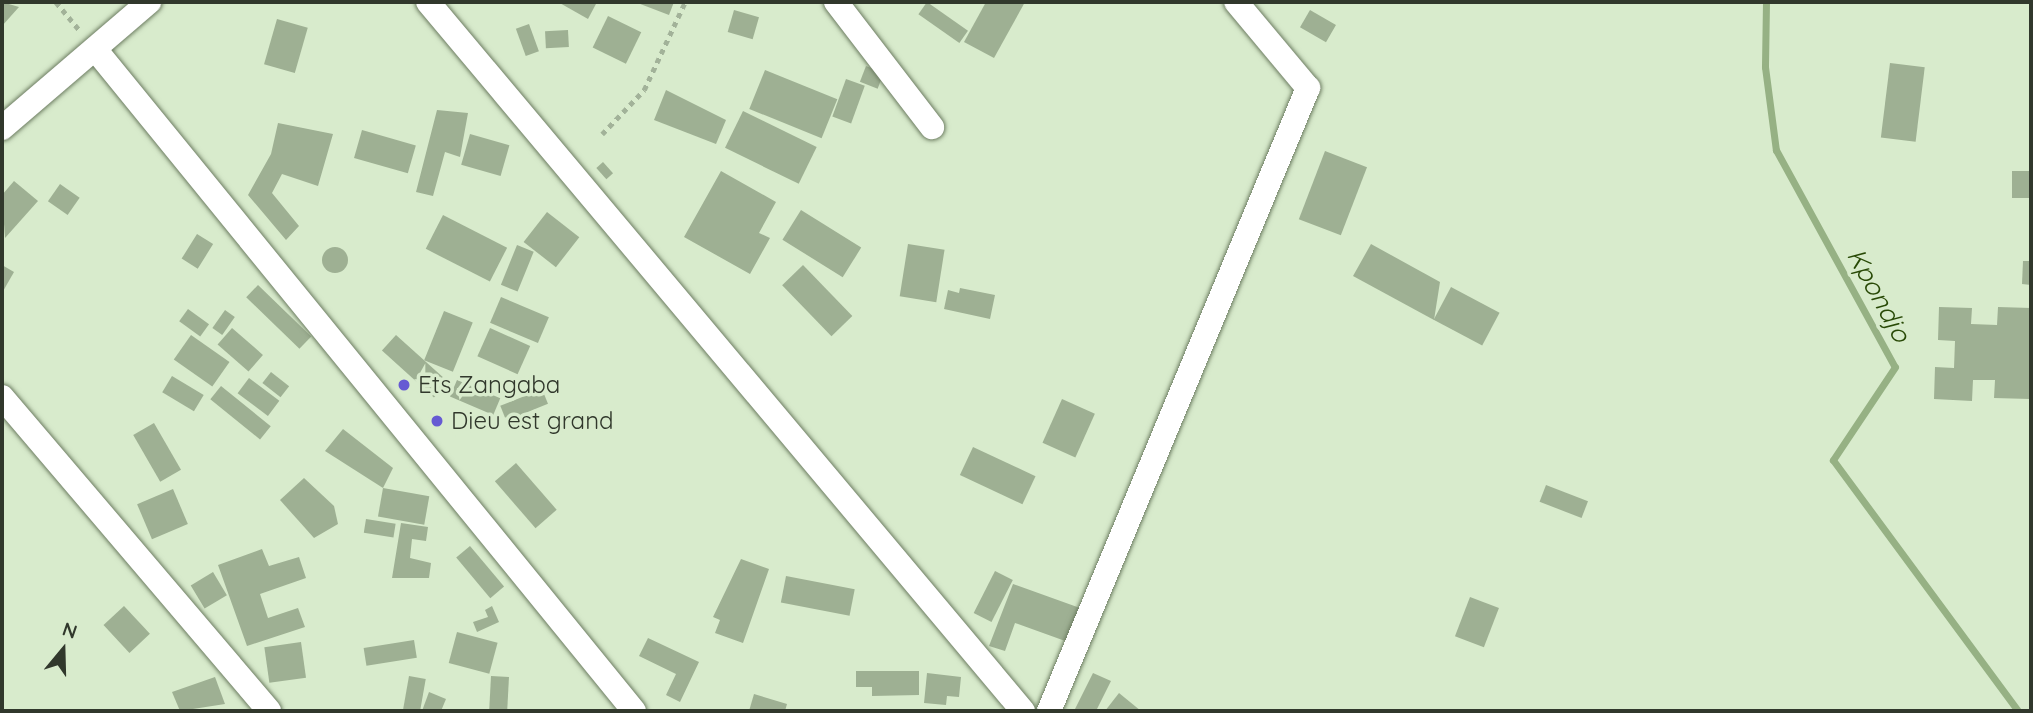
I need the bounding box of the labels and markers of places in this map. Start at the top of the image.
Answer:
place label: Ets Zangaba [418,371,560,399]
marker: Ets Zangaba [396,377,412,393]
place label: Dieu est grand [451,407,614,435]
marker: Dieu est grand [429,413,445,429]

